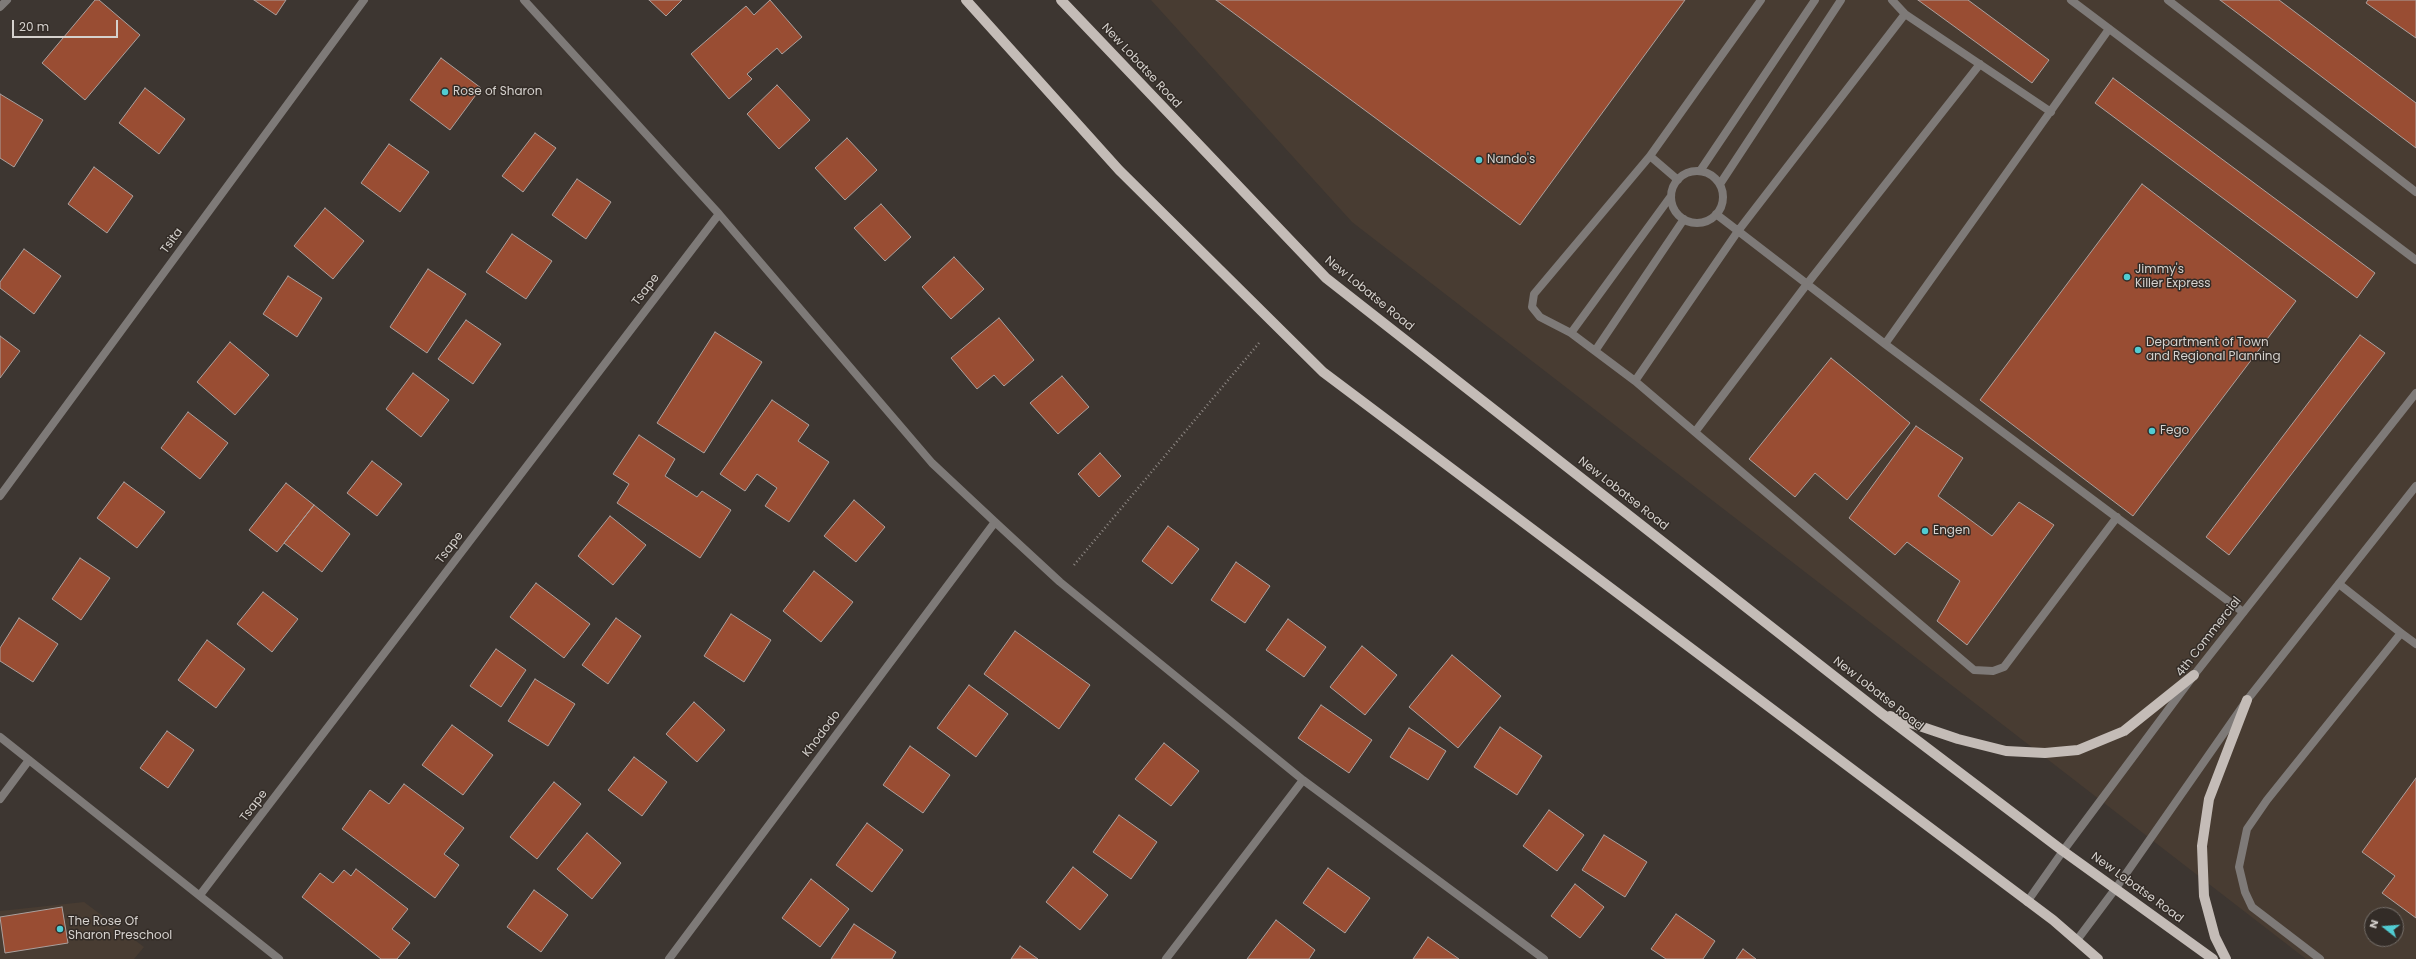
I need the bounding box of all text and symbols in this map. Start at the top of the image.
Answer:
scale bar [14,12,120,38]
text: 20 m [19,18,49,35]
street label: New Lobatse Road [1098,21,1184,111]
place label: Rose of Sharon [453,85,542,99]
marker: Rose of Sharon [440,87,450,97]
place label: Nando's [1487,153,1535,167]
marker: Nando's [1474,155,1484,165]
street label: Tsita [158,225,186,257]
street label: New Lobatse Road [1322,254,1416,334]
place label: Jimmy's Killer Express [2135,263,2211,291]
street label: Tsape [629,271,663,309]
marker: Jimmy's Killer Express [2122,272,2132,282]
place label: Department of Town and Regional Planning [2146,336,2281,364]
marker: Department of Town and Regional Planning [2133,345,2143,355]
place label: Fego [2160,424,2189,438]
marker: Fego [2147,426,2157,436]
street label: New Lobatse Road [1575,454,1671,534]
place label: Engen [1933,524,1970,538]
marker: Engen [1920,526,1930,536]
street label: Tsape [433,529,467,567]
street label: 4th Commercial [2173,594,2245,680]
street label: New Lobatse Road [1830,654,1926,734]
street label: Khododo [800,708,844,760]
street label: Tsape [237,787,271,825]
street label: New Lobatse Road [2088,850,2186,926]
north arrow [2364,907,2404,947]
place label: The Rose Of Sharon Preschool [68,915,172,943]
text: N [2365,917,2382,930]
marker: The Rose Of Sharon Preschool [55,924,65,934]

